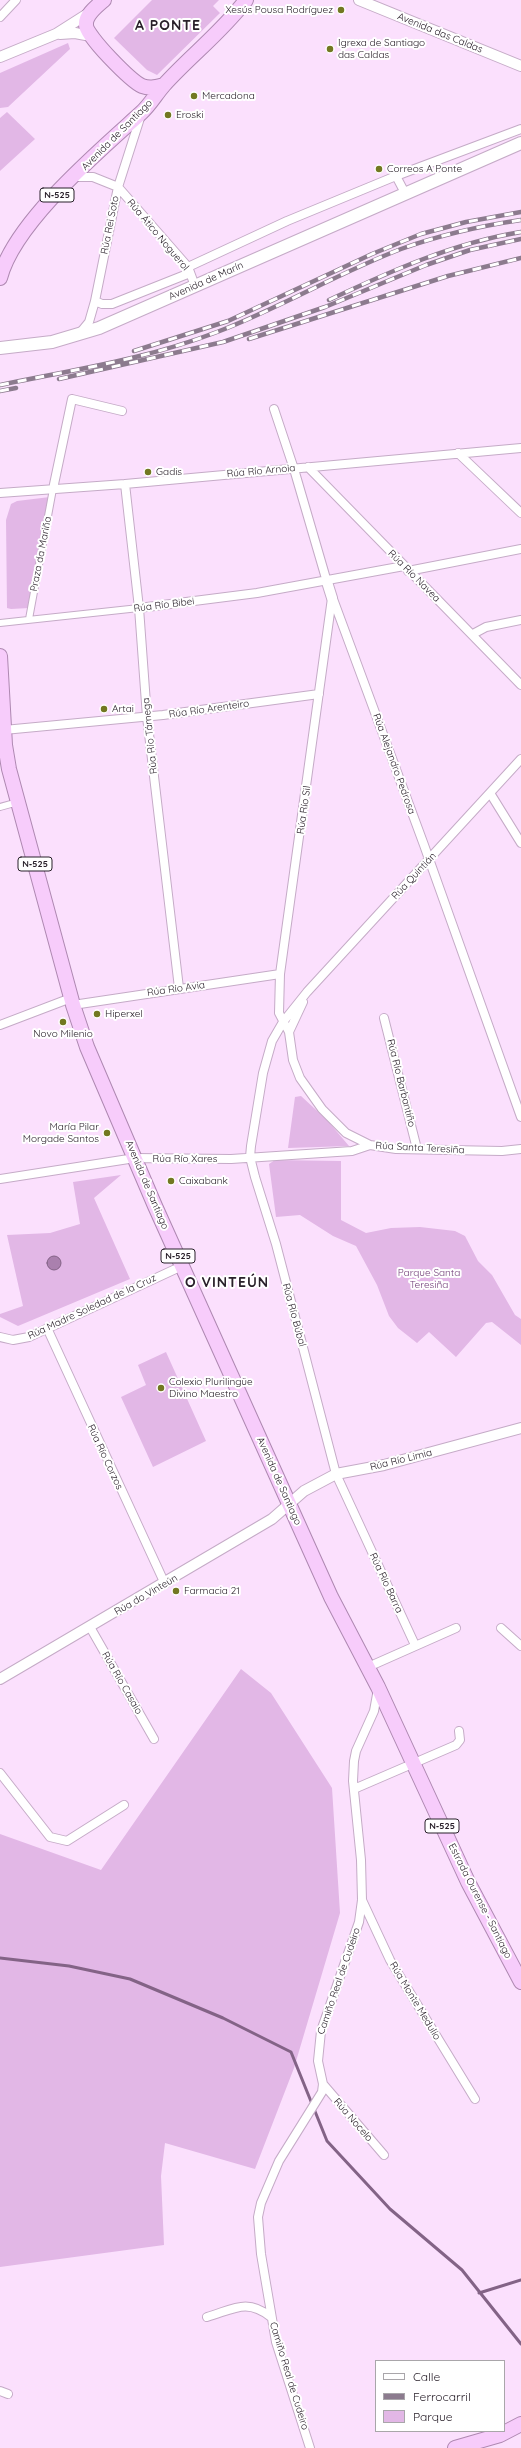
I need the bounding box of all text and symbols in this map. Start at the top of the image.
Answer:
place label: Xesús Pousa Rodríguez [225,4,333,16]
marker: Xesús Pousa Rodríguez [336,5,346,15]
street label: Avenida das Caldas [396,10,484,56]
district label: A PONTE [135,18,201,34]
place label: Igrexa de Santiago das Caldas [338,37,425,60]
marker: Igrexa de Santiago das Caldas [325,44,335,54]
place label: Mercadona [202,90,255,102]
marker: Mercadona [189,91,199,101]
street label: Avenida de Santiago [79,97,155,173]
place label: Eroski [176,109,204,121]
marker: Eroski [163,110,173,120]
place label: Correos A Ponte [387,163,462,175]
marker: Correos A Ponte [374,164,384,174]
road number: N-525 [40,188,74,202]
street label: Rúa Rei Soto [98,195,122,255]
street label: Rúa Ático Noguerol [125,197,191,273]
street label: Avenida de Marín [167,259,245,303]
street label: Rúa Río Arnoia [226,462,296,480]
place label: Gadis [156,466,182,478]
marker: Gadis [143,467,153,477]
street label: Praza da Mariña [28,515,54,593]
street label: Rúa Río Navea [385,547,443,605]
street label: Rúa Río Bibei [133,595,195,615]
street label: Rúa Río Támega [140,697,160,775]
street label: Rúa Río Arenteiro [168,697,250,721]
place label: Artai [112,703,134,715]
marker: Artai [99,704,109,714]
street label: Rúa Alejandro Pedrosa [370,712,418,816]
street label: Rúa Río Sil [295,785,313,835]
street label: Rúa Quintián [389,850,439,902]
road number: N-525 [18,857,52,871]
street label: Rúa Río Avia [146,979,206,999]
place label: Hiperxel [105,1008,143,1020]
marker: Hiperxel [92,1009,102,1019]
marker: Novo Milenio [58,1017,68,1027]
place label: Novo Milenio [33,1028,93,1040]
street label: Rúa Río Barbantiño [384,1038,418,1128]
place label: María Pilar Morgade Santos [23,1121,99,1144]
marker: María Pilar Morgade Santos [102,1128,112,1138]
street label: Avenida de Santiago [123,1139,171,1231]
street label: Rúa Santa Teresiña [375,1140,465,1156]
street label: Rúa Río Xares [153,1153,217,1165]
place label: Caixabank [179,1175,228,1187]
marker: Caixabank [166,1176,176,1186]
road number: N-525 [161,1249,195,1263]
park label: Parque Santa Teresiña [398,1267,460,1290]
street label: Rúa Madre Soledad de la Cruz [26,1272,158,1342]
district label: O VINTEÚN [185,1275,269,1291]
street label: Rúa Río Búbal [280,1282,308,1348]
place label: Colexio Plurilingüe Divino Maestro [169,1376,253,1400]
marker: Colexio Plurilingüe Divino Maestro [156,1383,166,1393]
street label: Rúa Río Corzos [85,1423,125,1491]
street label: Avenida de Santiago [254,1435,304,1527]
street label: Rúa Río Limia [369,1447,433,1473]
street label: Rúa Río Barra [367,1551,405,1615]
street label: Rúa do Vinteún [112,1572,180,1618]
place label: Farmacia 21 [184,1585,240,1597]
marker: Farmacia 21 [171,1586,181,1596]
street label: Rúa Río Casaio [99,1650,145,1716]
road number: N-525 [425,1819,459,1833]
street label: Estrada Ourense - Santiago [446,1841,514,1961]
street label: Camiño Real de Cudeiro [315,1926,363,2036]
street label: Rúa Monte Medulio [387,1960,443,2042]
street label: Rúa Nocelo [331,2096,375,2144]
street label: Camiño Real de Cudeiro [267,2321,311,2431]
legend [375,2360,505,2432]
text: Calle [413,2369,440,2384]
text: Ferrocarril [413,2389,471,2404]
text: Parque [413,2409,453,2424]

